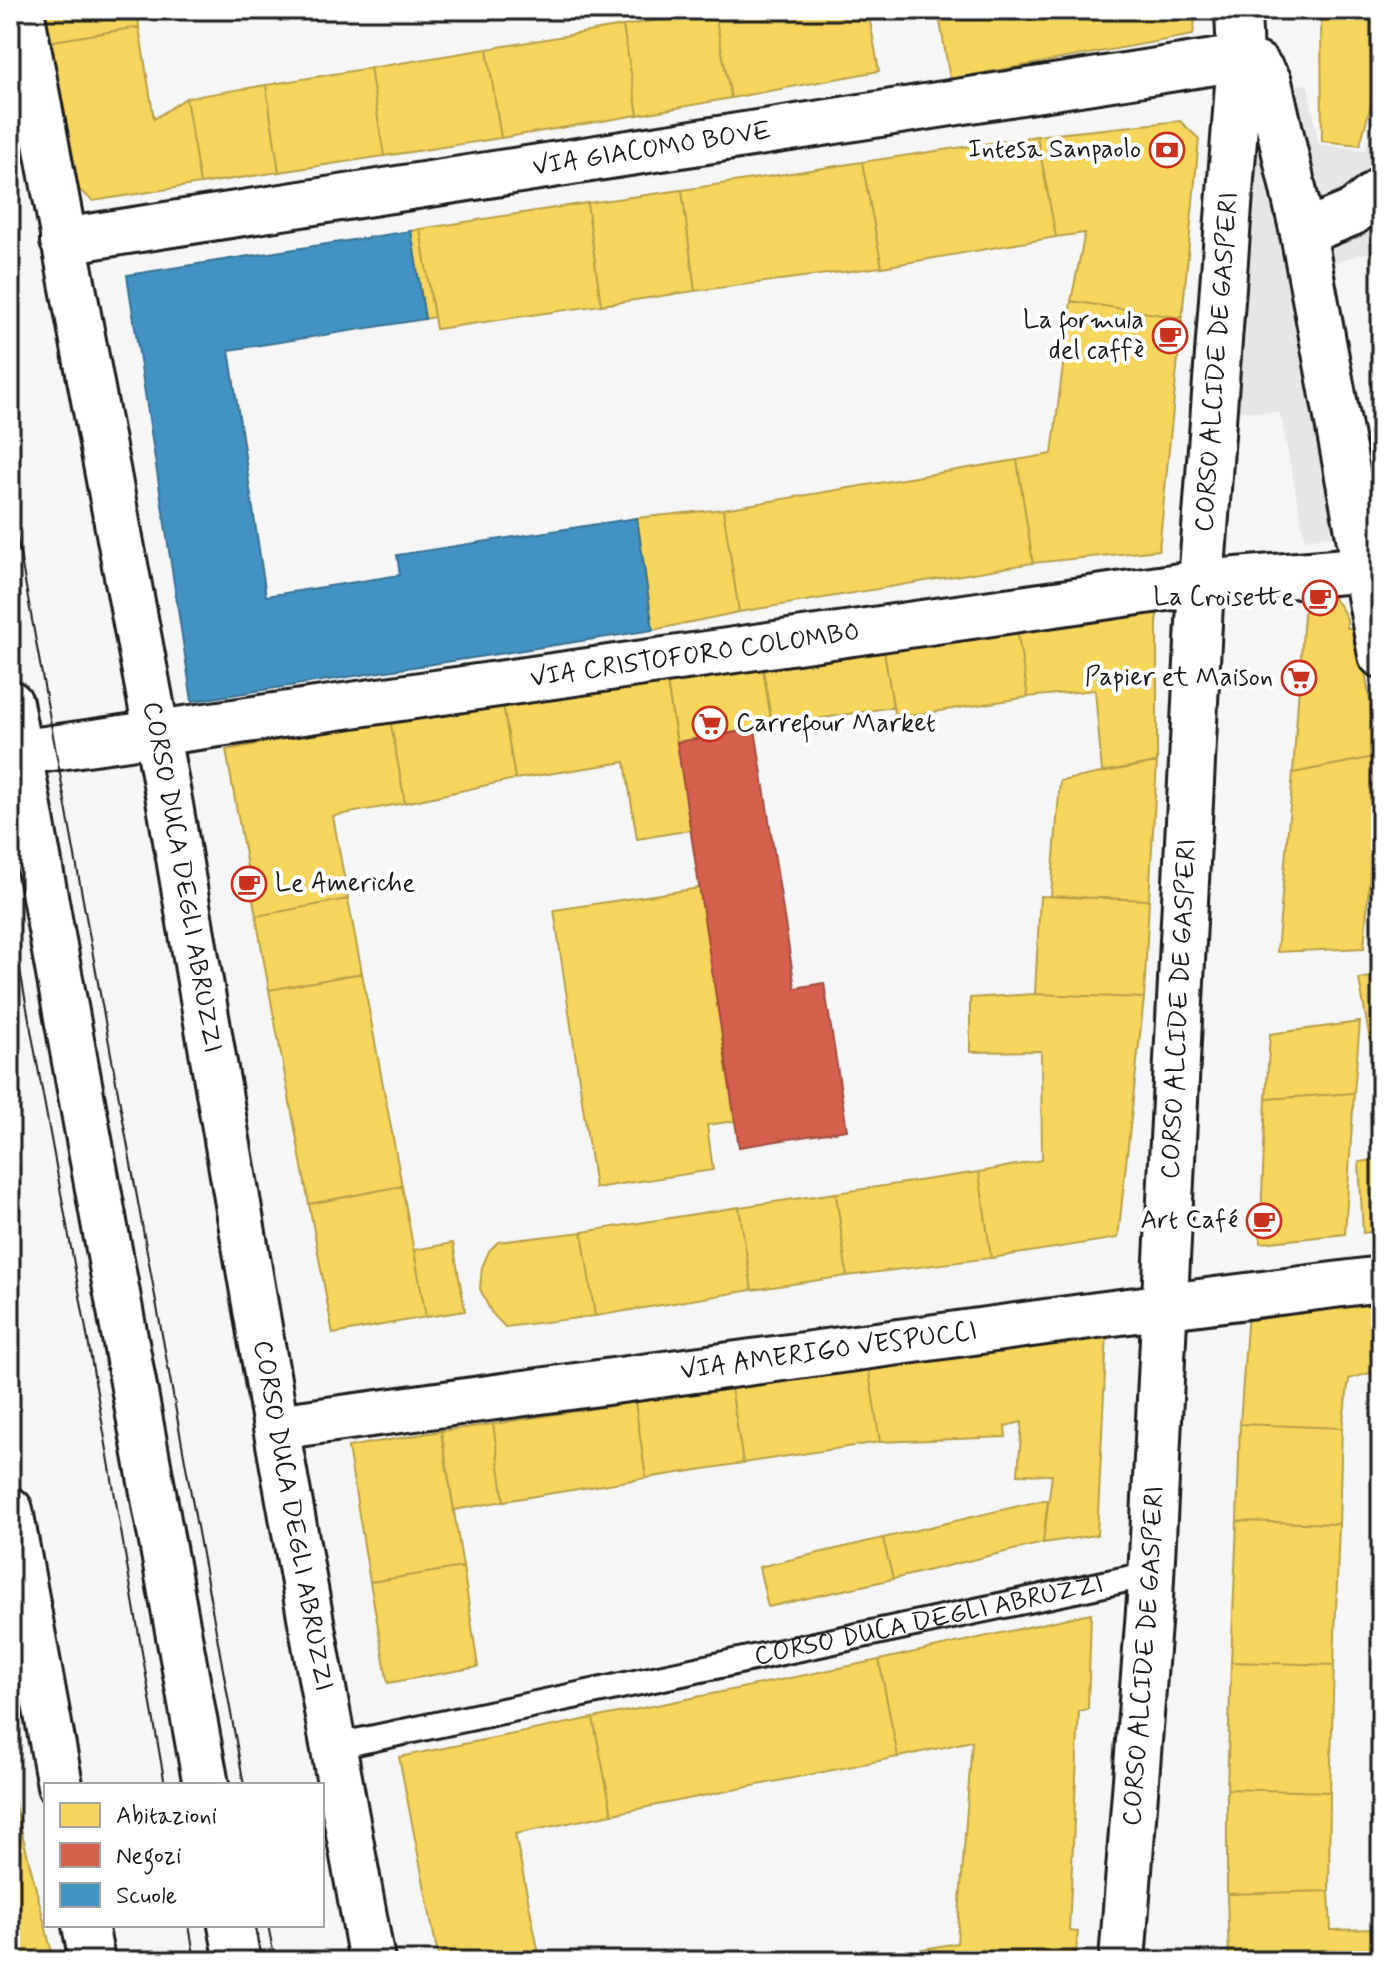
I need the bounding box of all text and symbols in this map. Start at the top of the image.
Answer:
street label: VIA GIACOMO BOVE [530,114,774,185]
bank icon: Intesa Sanpaolo [1148,131,1186,169]
place label: Intesa Sanpaolo [968,133,1141,167]
street label: CORSO ALCIDE DE GASPERI [1188,191,1247,533]
place label: La formula del caffè [1023,304,1144,368]
cafe icon: La formula del caffè [1151,317,1189,355]
cafe icon: La Croisette [1301,579,1339,617]
place label: La Croisette [1153,581,1294,615]
street label: VIA CRISTOFORO COLOMBO [528,615,862,696]
supermarket icon: Papier et Maison [1280,659,1318,697]
place label: Papier et Maison [1085,661,1273,695]
street label: CORSO DUCA DEGLI ABRUZZI [134,699,229,1055]
supermarket icon: Carrefour Market [691,705,729,743]
place label: Carrefour Market [736,707,936,743]
street label: CORSO ALCIDE DE GASPERI [1154,838,1205,1180]
cafe icon: Le Americhe [230,865,268,903]
place label: Le Americhe [275,867,415,901]
cafe icon: Art Café [1245,1202,1283,1240]
place label: Art Café [1140,1204,1238,1238]
street label: VIA AMERIGO VESPUCCI [678,1315,979,1389]
street label: CORSO DUCA DEGLI ABRUZZI [245,1338,340,1694]
street label: CORSO ALCIDE DE GASPERI [1115,1485,1173,1827]
street label: CORSO DUCA DEGLI ABRUZZI [751,1568,1106,1674]
legend [44,1783,324,1927]
text: Abitazioni [116,1801,217,1832]
text: Negozi [116,1841,182,1875]
text: Scuole [116,1881,177,1912]

